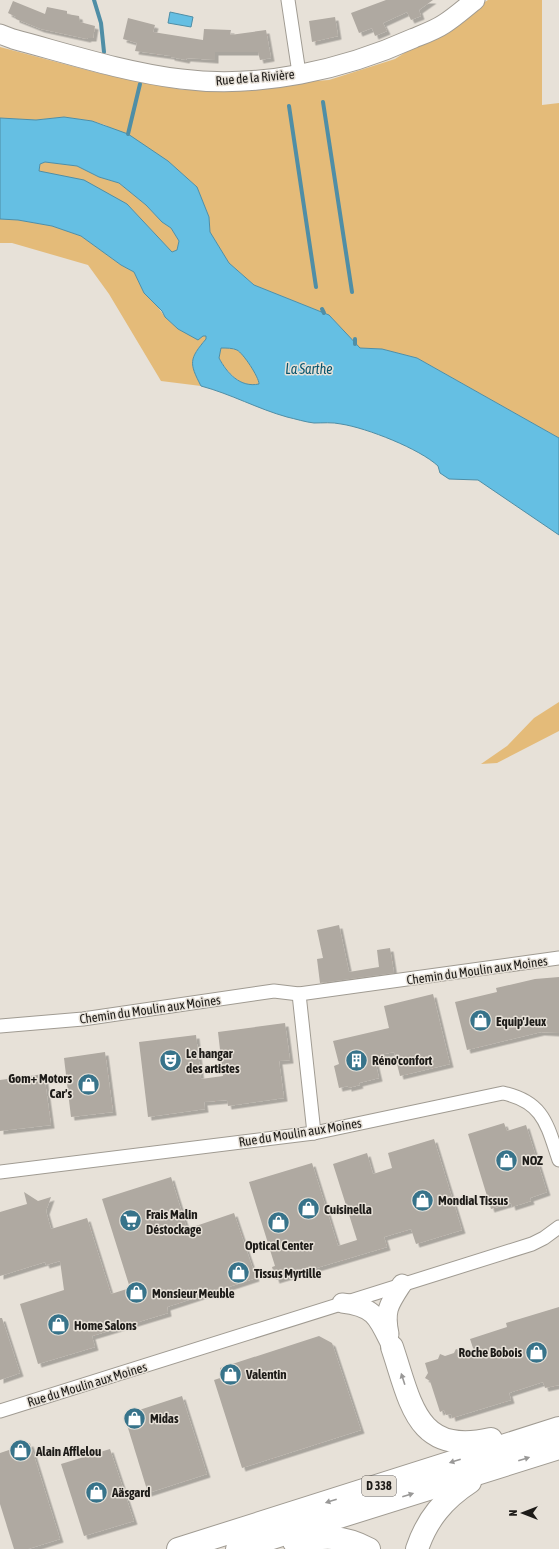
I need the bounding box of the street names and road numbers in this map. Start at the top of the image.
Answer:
street label: Rue de la Rivière [215,67,295,88]
street label: Chemin du Moulin aux Moines [406,953,549,988]
street label: Chemin du Moulin aux Moines [79,992,222,1027]
street label: Rue du Moulin aux Moines [238,1115,363,1150]
street label: Rue du Moulin aux Moines [26,1359,149,1410]
road number: D 338 [362,1476,396,1496]

